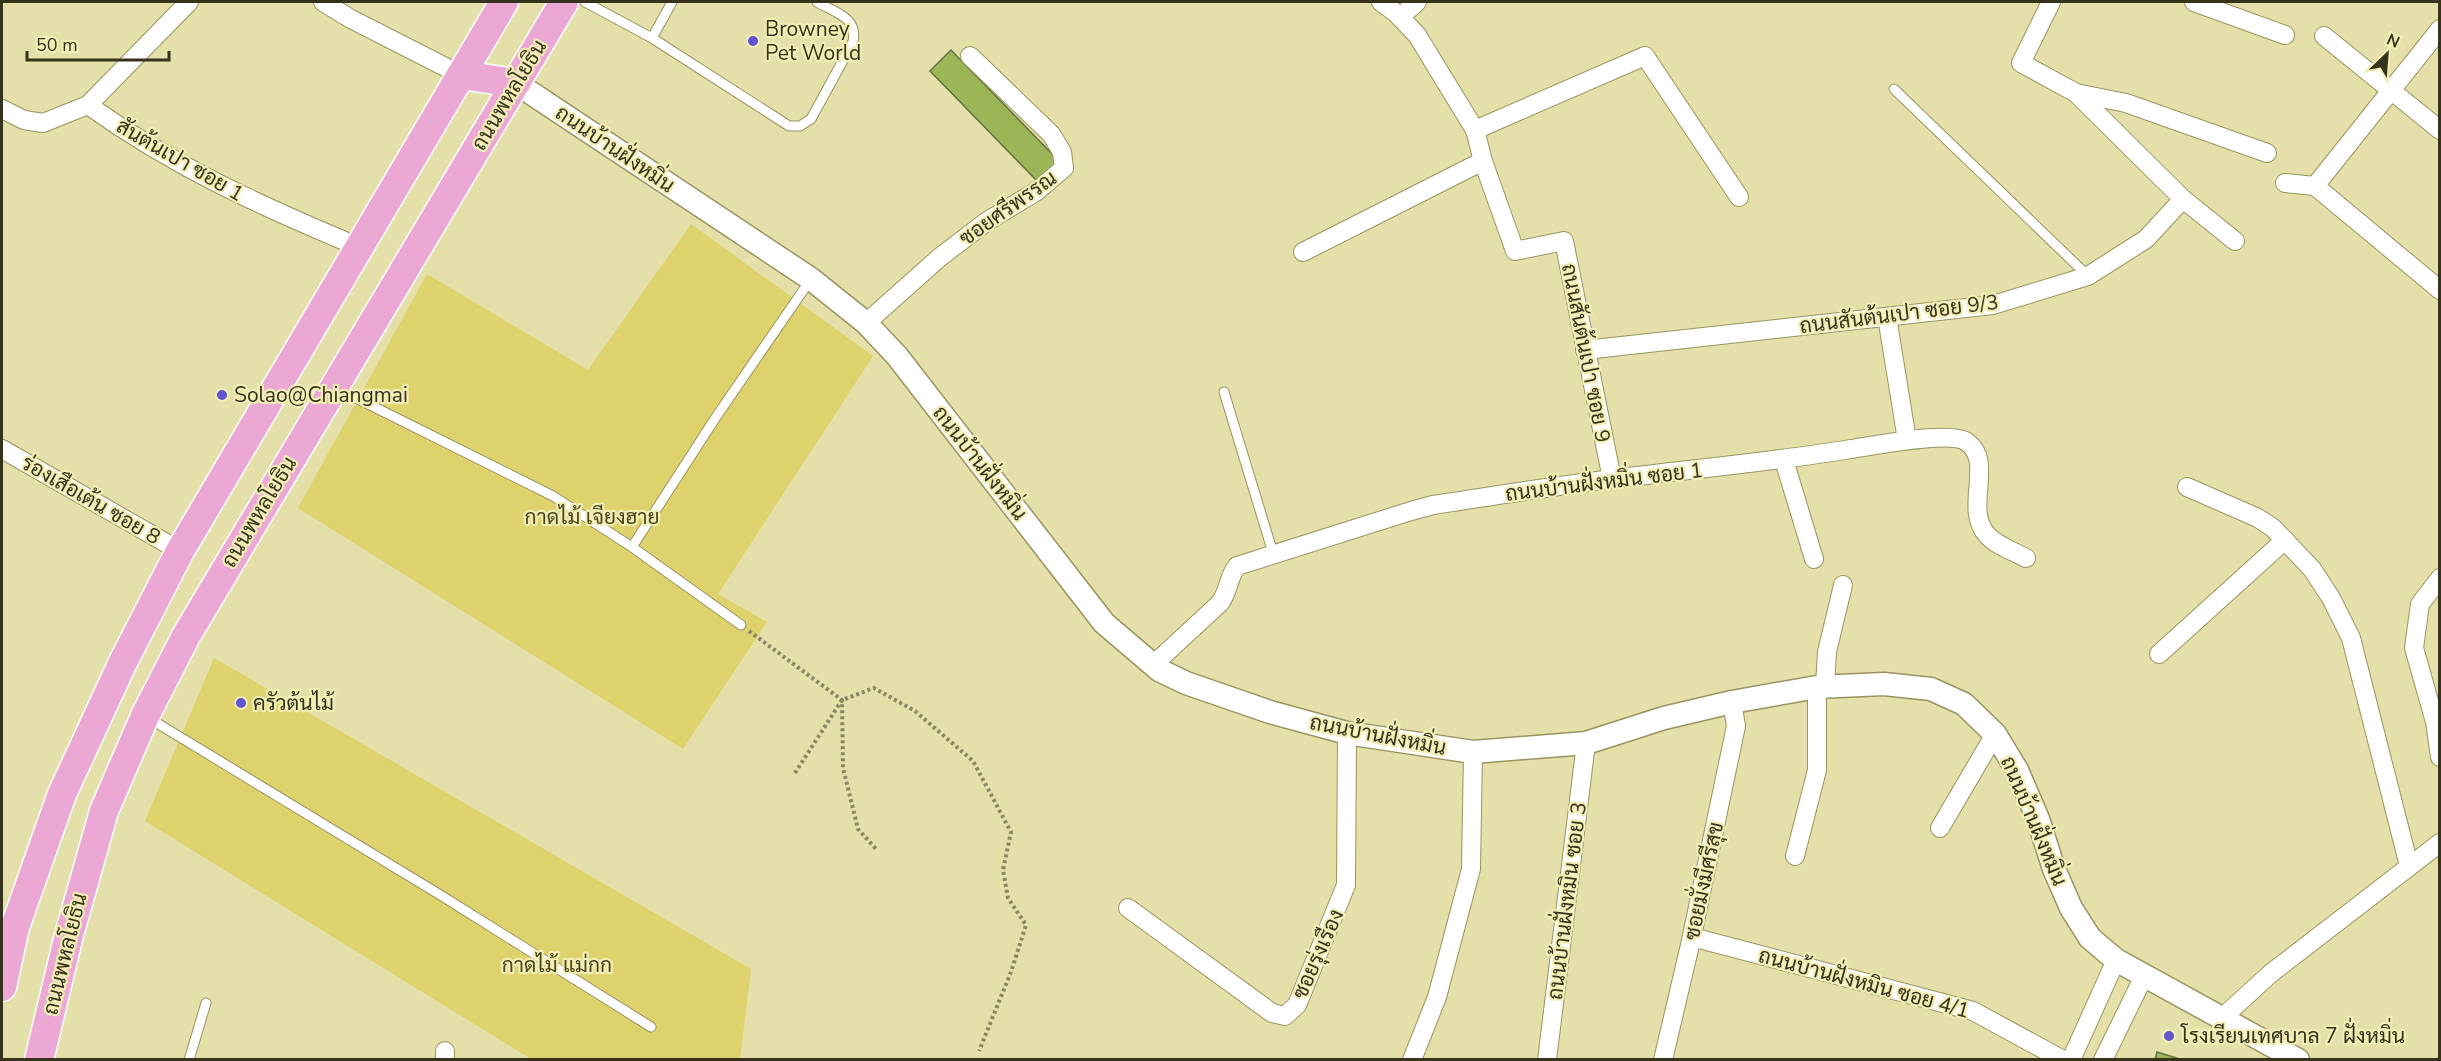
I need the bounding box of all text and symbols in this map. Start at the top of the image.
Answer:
place label: Browney Pet World [765,15,861,67]
scale bar [27,24,170,62]
north arrow [2357,24,2417,84]
text: N [2383,29,2403,54]
text: 50 m [36,33,78,57]
street label: ถนนพหลโยธิน [465,34,553,156]
marker: Browney Pet World [746,34,760,48]
street label: ถนนบ้านฝั่งหมิ่น [550,94,683,199]
street label: สันต้นเปา ซอย 1 [111,112,249,208]
street label: ซอยศรีพรรณ [954,164,1062,252]
street label: ถนนสันต้นเปา ซอย 9 [1555,261,1617,445]
street label: ถนนสันต้นเปา ซอย 9/3 [1798,288,2000,340]
place label: Solao@Chiangmai [234,381,408,409]
marker: Solao@Chiangmai [215,388,229,402]
street label: ถนนบ้านฝั่งหมิ่น [926,397,1038,526]
street label: ร่องเสือเต้น ซอย 8 [16,449,166,551]
street label: ถนนพหลโยธิน [215,451,303,573]
street label: ถนนบ้านฝั่งหมิ่น ซอย 1 [1503,451,1704,508]
park label: กาดไม้ เจียงฮาย [525,503,660,531]
place label: ครัวต้นไม้ [253,689,335,717]
marker: ครัวต้นไม้ [234,696,248,710]
street label: ถนนบ้านฝั่งหมิ่น [1307,703,1450,762]
street label: ถนนบ้านฝั่งหมิ่น [1994,750,2079,890]
street label: ถนนบ้านฝั่งหมิน ซอย 3 [1536,800,1593,1001]
street label: ซอยมั่งมีศรีสุข [1673,818,1730,943]
street label: ถนนพหลโยธิน [36,890,94,1018]
street label: ซอยรุ่งเรือง [1286,905,1350,1003]
street label: ถนนบ้านฝั่งหมิน ซอย 4/1 [1755,936,1974,1025]
park label: กาดไม้ แม่กก [502,951,612,979]
place label: โรงเรียนเทศบาล 7 ฝั่งหมิ่น [2180,1017,2405,1050]
marker: โรงเรียนเทศบาล 7 ฝั่งหมิ่น [2162,1029,2176,1043]

